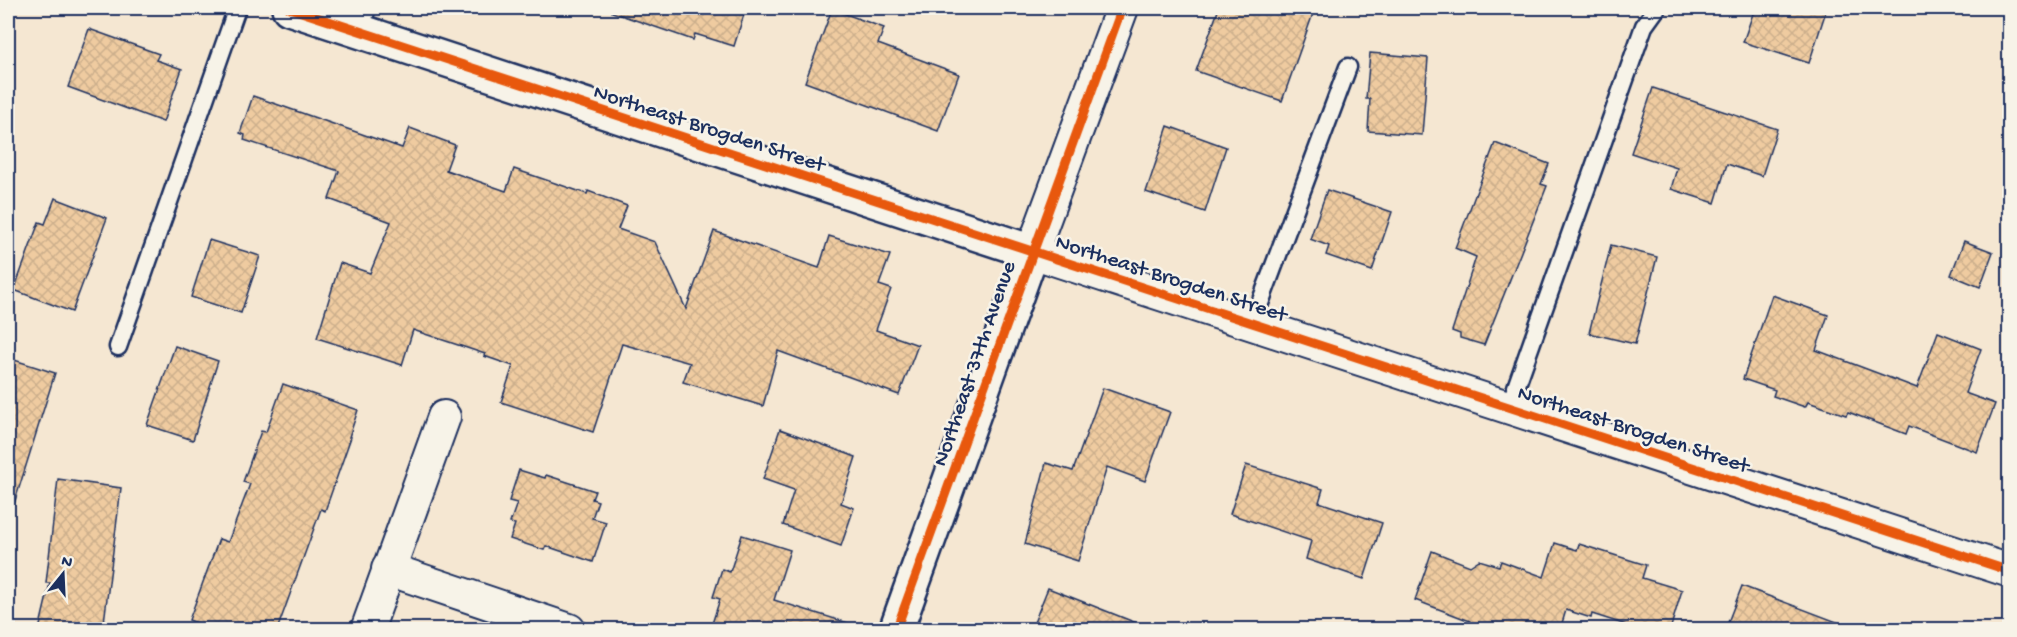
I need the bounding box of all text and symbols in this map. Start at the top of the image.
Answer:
street label: Northeast Brogden Street [590,80,830,180]
street label: Northeast Brogden Street [1052,230,1292,330]
street label: Northeast 37th Avenue [928,258,1023,470]
street label: Northeast Brogden Street [1514,381,1754,481]
north arrow [33,544,93,604]
text: N [59,552,75,574]

